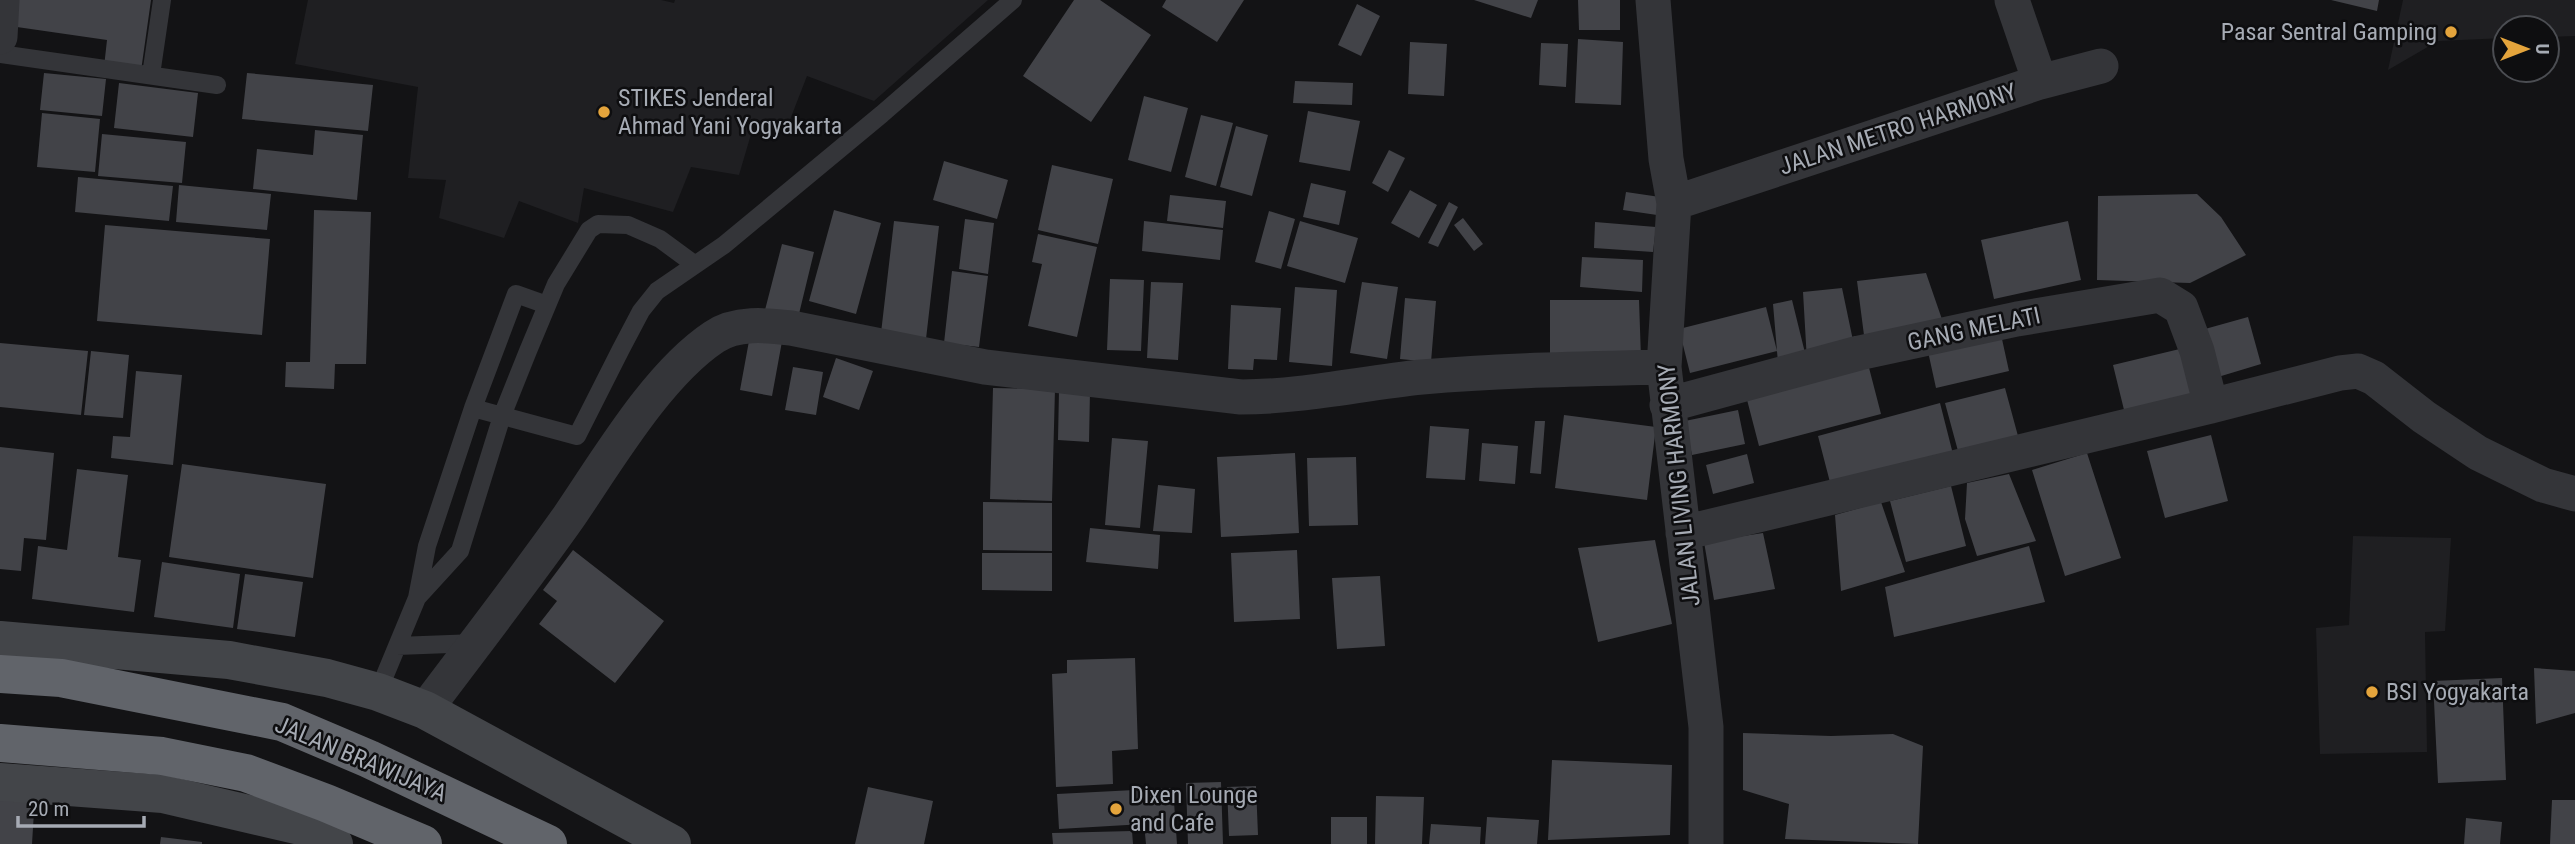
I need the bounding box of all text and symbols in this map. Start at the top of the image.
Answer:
north arrow [2491,14,2561,84]
place label: Pasar Sentral Gamping [2221,18,2437,46]
marker: Pasar Sentral Gamping [2443,24,2459,40]
text: U [2531,44,2554,54]
street label: JALAN METRO HARMONY [1776,77,2021,181]
place label: STIKES Jenderal Ahmad Yani Yogyakarta [618,84,842,140]
marker: STIKES Jenderal Ahmad Yani Yogyakarta [596,104,612,120]
street label: GANG MELATI [1905,301,2043,357]
street label: JALAN LIVING HARMONY [1652,362,1706,608]
place label: BSI Yogyakarta [2386,678,2529,706]
marker: BSI Yogyakarta [2364,684,2380,700]
street label: JALAN BRAWIJAYA [271,710,451,808]
place label: Dixen Lounge and Cafe [1130,781,1258,837]
scale bar [18,784,144,828]
text: 20 m [28,797,69,821]
marker: Dixen Lounge and Cafe [1108,801,1124,817]

